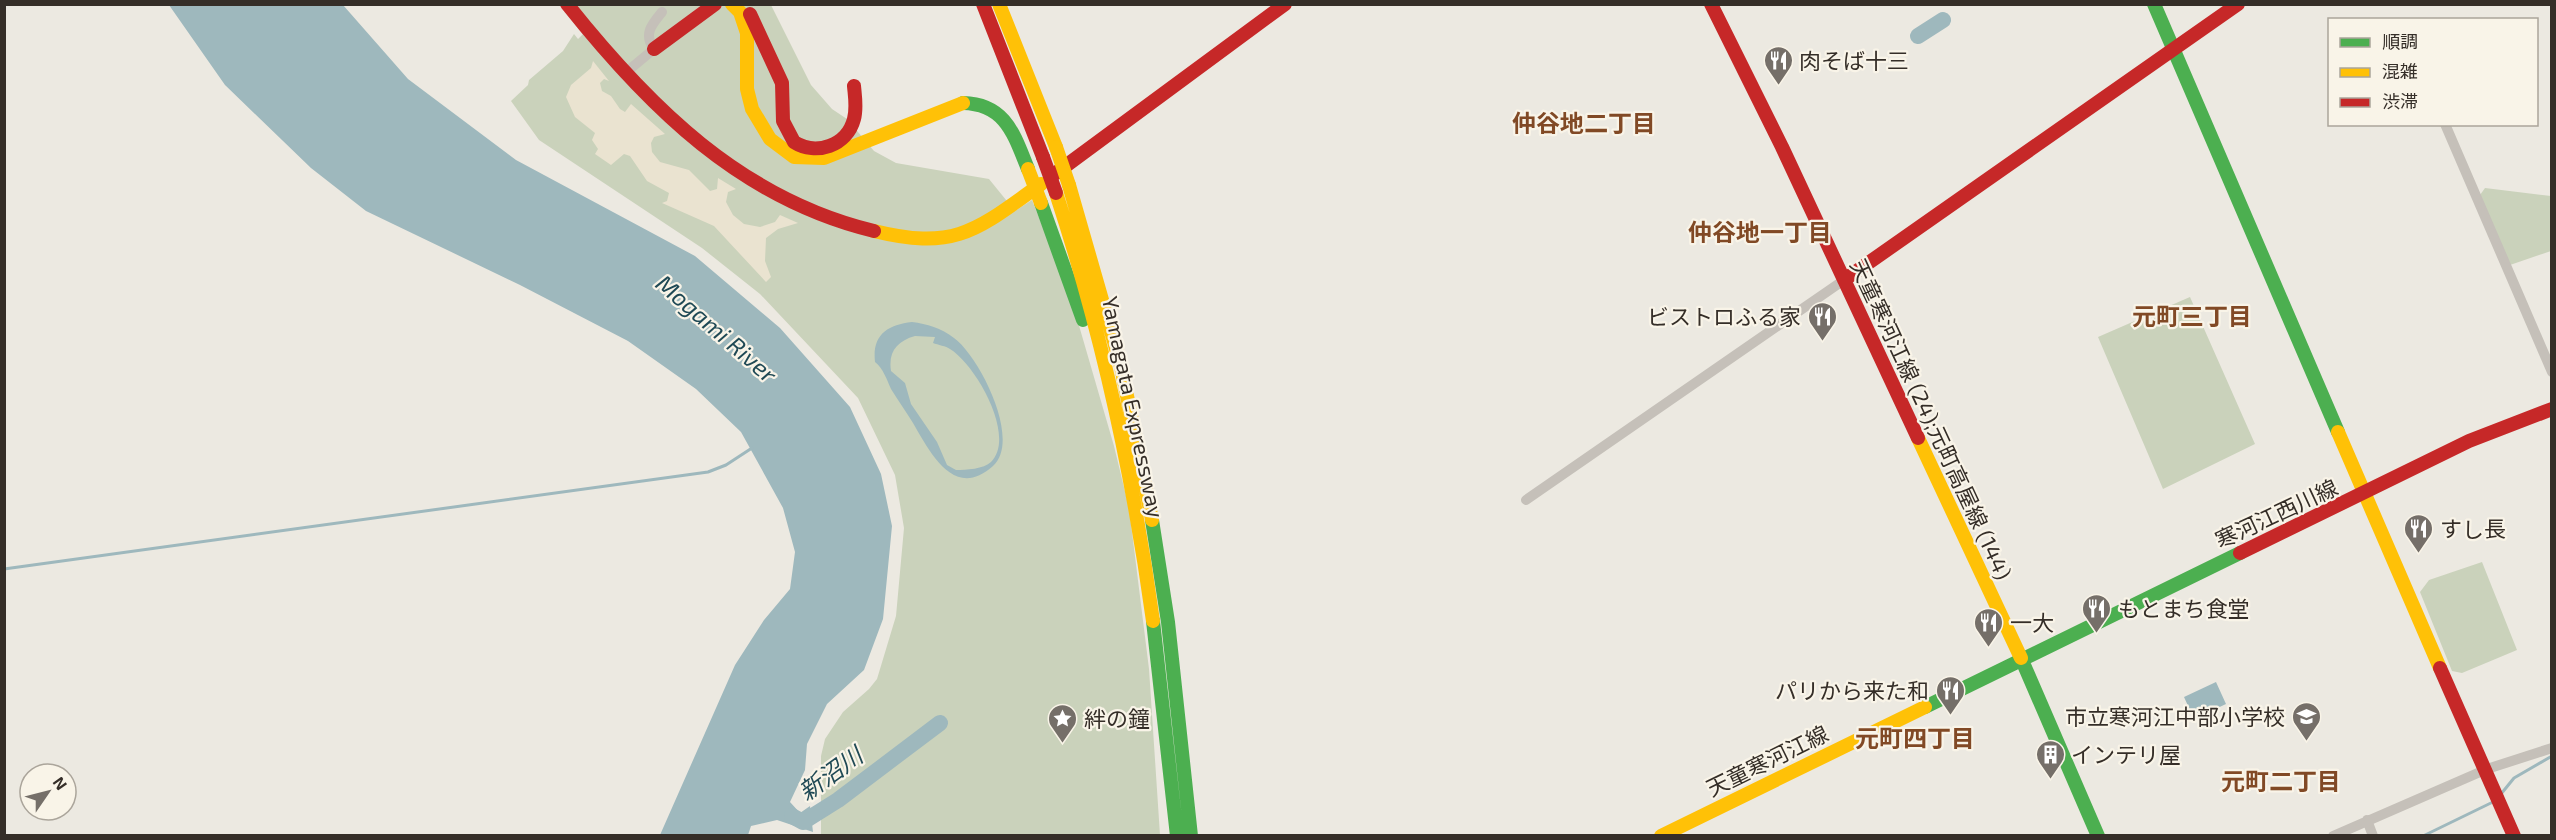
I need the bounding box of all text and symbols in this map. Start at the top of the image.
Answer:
legend [2328,18,2538,126]
text: 順調 [2382,30,2418,52]
restaurant icon: 肉そば十三 [1762,44,1794,86]
place label: 肉そば十三 [1799,47,1909,73]
text: 混雑 [2382,60,2418,82]
text: 渋滞 [2382,90,2418,112]
district label: 仲谷地二丁目 [1512,108,1656,137]
district label: 仲谷地一丁目 [1688,217,1832,246]
street label: 天童寒河江線 (24);元町高屋線 (144) [1846,255,2018,583]
water label: Mogami River [651,268,784,389]
street label: Yamagata Expressway [1098,294,1170,520]
restaurant icon: ビストロふる家 [1806,300,1838,342]
district label: 元町三丁目 [2132,301,2252,330]
place label: ビストロふる家 [1647,303,1801,329]
street label: 寒河江西川線 [2211,473,2341,553]
restaurant icon: すし長 [2403,512,2435,554]
place label: すし長 [2440,515,2506,541]
restaurant icon: もとまち食堂 [2081,592,2113,634]
place label: もとまち食堂 [2118,595,2250,621]
restaurant icon: 一大 [1973,606,2005,648]
place label: 一大 [2010,609,2054,635]
restaurant icon: パリから来た和 [1934,674,1966,716]
place label: パリから来た和 [1775,677,1929,703]
school or university icon: 市立寒河江中部小学校 [2290,700,2322,742]
place icon: 絆の鐘 [1047,702,1079,744]
place label: 市立寒河江中部小学校 [2065,703,2285,729]
place label: 絆の鐘 [1084,705,1150,731]
street label: 天童寒河江線 [1702,719,1832,801]
district label: 元町四丁目 [1855,723,1975,752]
water label: 新沼川 [792,738,870,806]
building icon: インテリ屋 [2034,738,2066,780]
place label: インテリ屋 [2071,741,2181,767]
north arrow [18,762,78,822]
district label: 元町二丁目 [2221,766,2341,795]
text: N [50,773,72,793]

